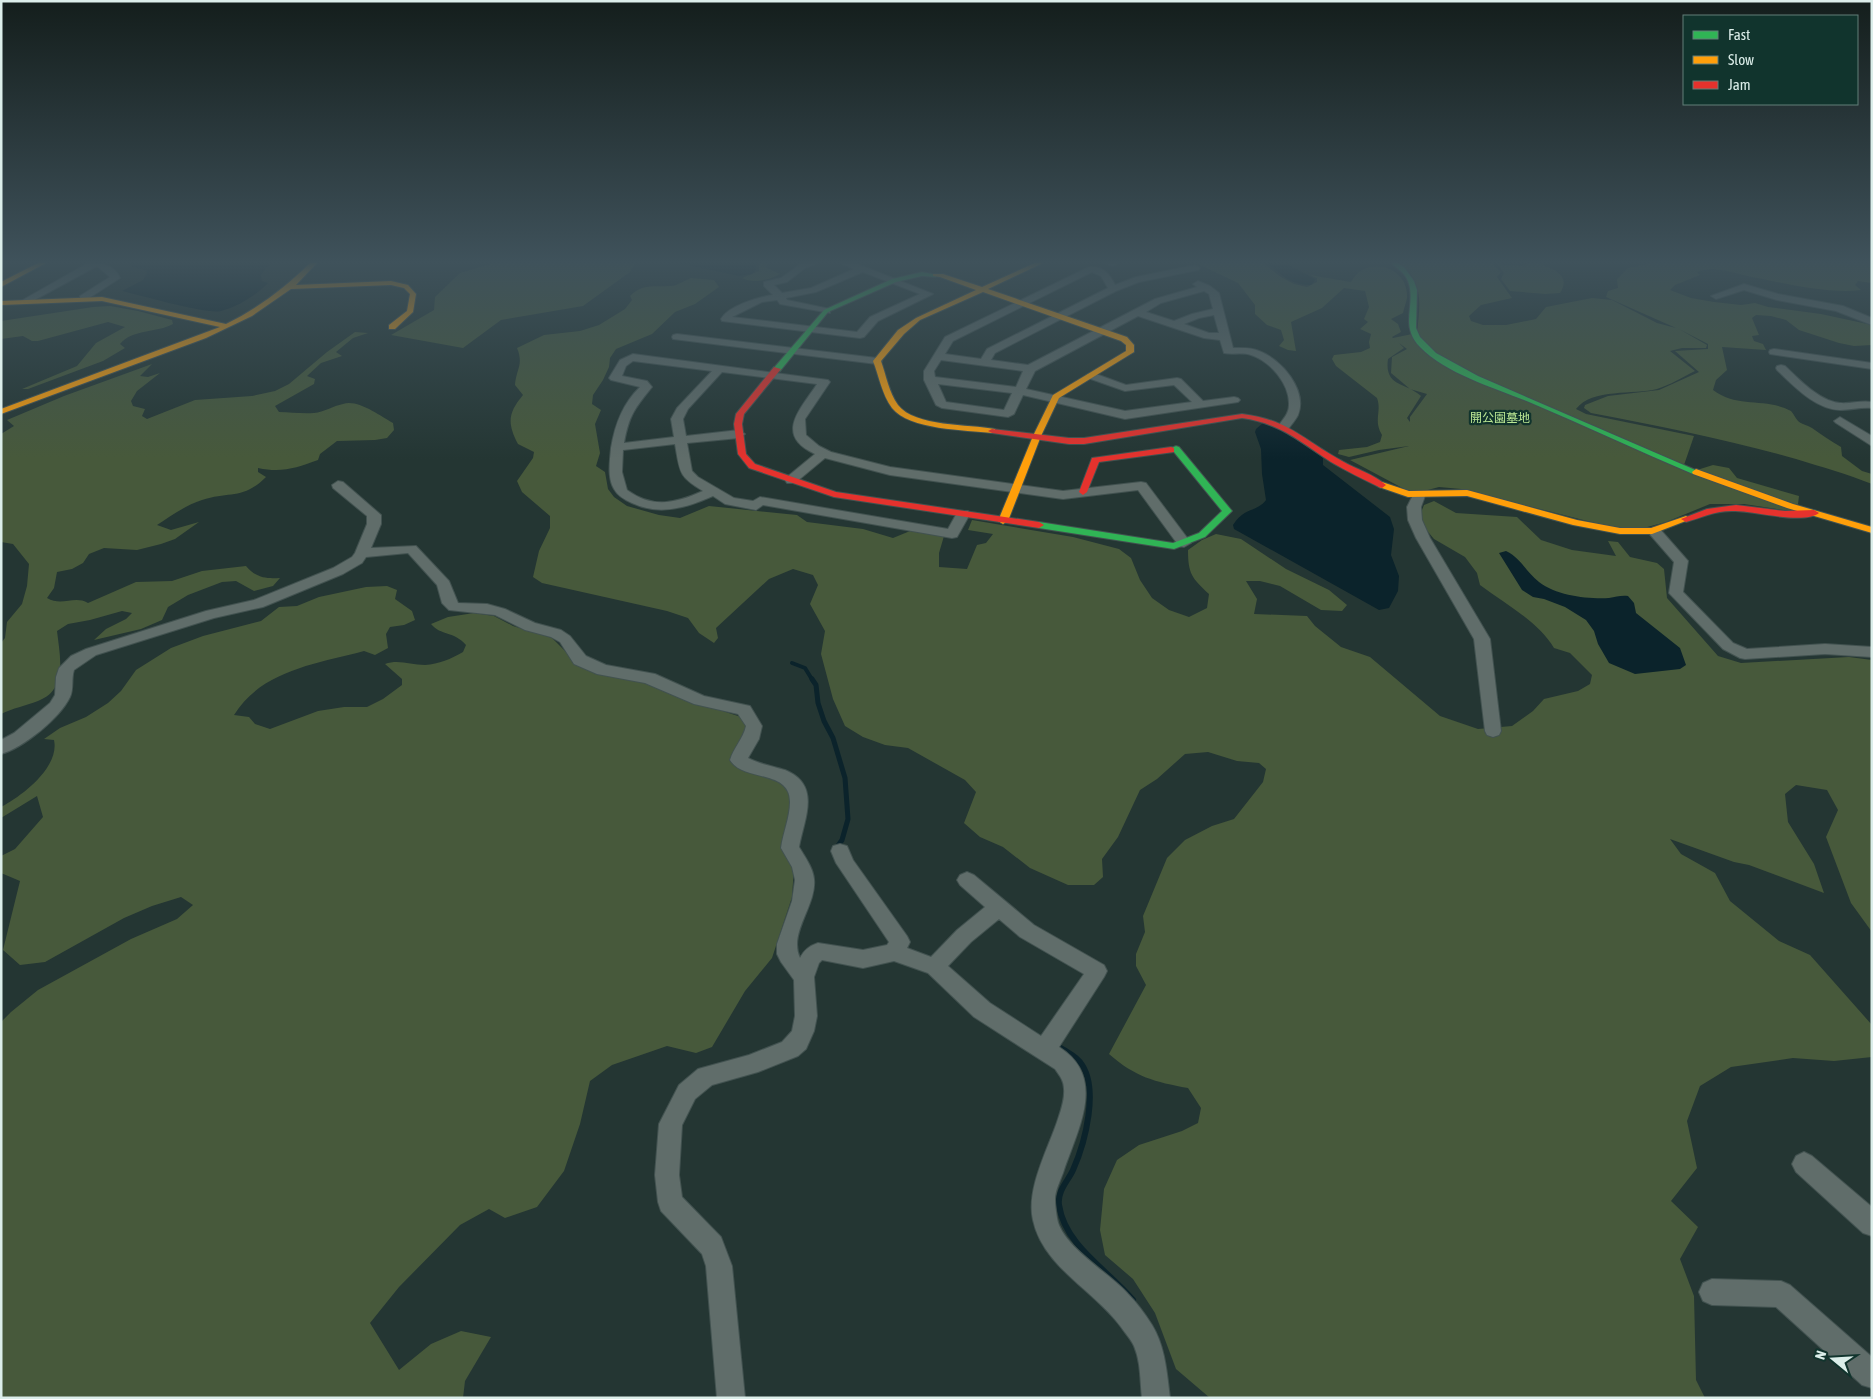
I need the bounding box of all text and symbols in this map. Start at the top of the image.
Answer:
legend [1683,15,1858,105]
text: Fast [1728,26,1750,43]
text: Slow [1728,51,1754,68]
text: Jam [1728,76,1751,93]
park label: 開公園墓地 [1470,411,1530,425]
north arrow [1808,1334,1858,1384]
text: N [1812,1349,1830,1361]

